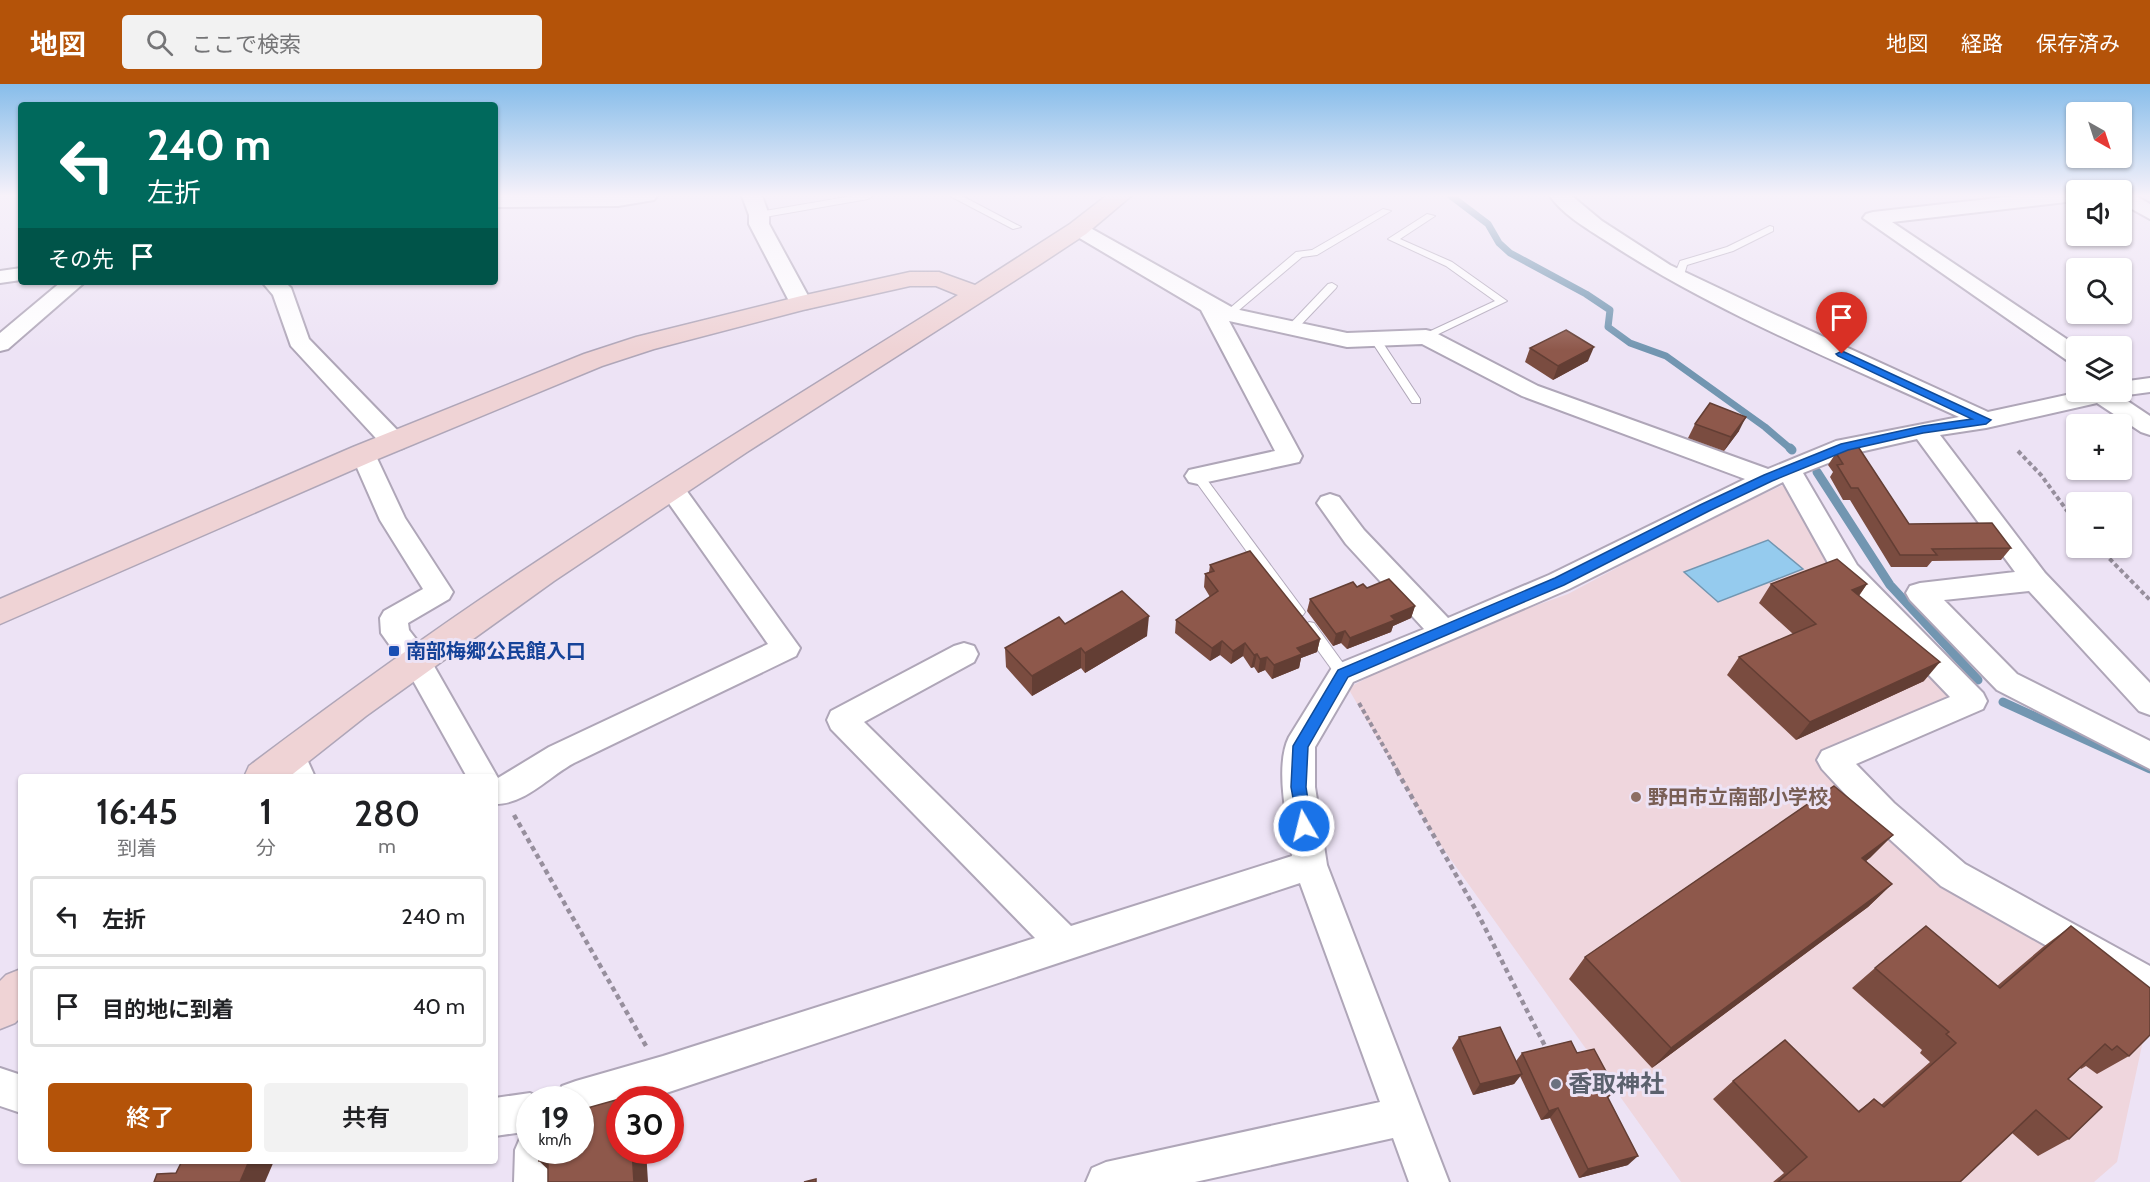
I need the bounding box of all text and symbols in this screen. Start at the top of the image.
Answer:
search box [122,15,542,69]
icon: search [143,26,176,59]
text: 地図 [30,27,86,61]
text: ここで検索 [191,31,301,58]
text: 地図 [1886,31,1928,56]
text: 経路 [1961,31,2003,56]
text: 保存済み [2036,31,2120,56]
north arrow [2066,102,2132,168]
map controls [2066,102,2132,558]
text: 240 m [147,119,271,171]
icon: left [48,126,126,204]
text: 左折 [147,176,201,209]
button: sound [2066,180,2132,246]
icon: arrive [126,240,159,273]
text: その先 [48,246,114,273]
button: search [2066,258,2132,324]
pin [1816,292,1867,354]
icon: arrive [1825,301,1858,334]
button: layers [2066,336,2132,402]
button: + [2066,414,2132,480]
button: − [2066,492,2132,558]
place label: 南部梅郷公民館入口 [406,639,586,663]
marker: 南部梅郷公民館入口 [387,644,401,658]
place label: 野田市立南部小学校 [1648,785,1828,809]
text: 16:45 [96,789,178,833]
text: 1 [260,789,272,833]
marker: 野田市立南部小学校 [1629,790,1643,804]
text: 280 [354,791,420,835]
position arrow [1272,794,1336,858]
text: m [378,834,396,858]
text: 到着 [117,836,157,860]
text: 分 [256,836,276,860]
icon: left [51,900,84,933]
text: 240 m [401,903,465,930]
text: 左折 [102,906,146,933]
icon: arrive [51,990,84,1023]
text: 40 m [413,993,465,1020]
text: 目的地に到着 [102,996,234,1023]
place label: 香取神社 [1568,1069,1664,1098]
marker: 香取神社 [1549,1077,1563,1091]
button: 終了 [48,1083,252,1152]
button: 共有 [264,1083,468,1152]
speed limit sign: 30 [606,1086,684,1164]
text: 19 [541,1099,569,1136]
text: km/h [539,1131,571,1149]

